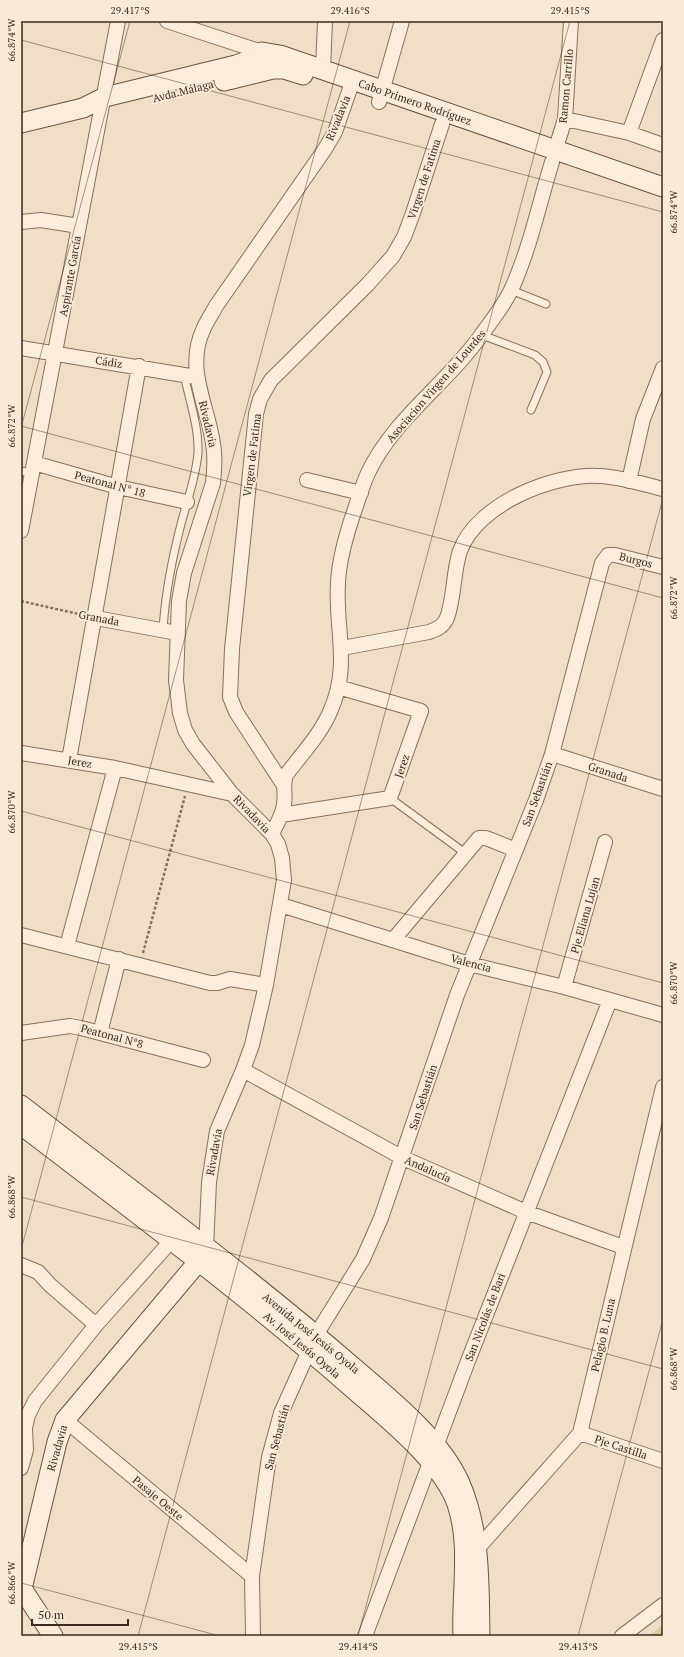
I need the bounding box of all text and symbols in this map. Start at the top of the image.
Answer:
text: 29.417°S [110,4,150,17]
text: 29.416°S [330,4,370,17]
text: 29.415°S [550,4,590,17]
text: 66.874°W [5,18,18,62]
street label: Ramon Carrillo [556,48,576,124]
street label: Cabo Primero Rodríguez [357,76,473,128]
street label: Avda.Málaga [151,77,215,105]
street label: Rivadavia [323,93,354,143]
street label: Virgen de Fatima [404,137,444,221]
text: 66.874°W [667,190,680,234]
street label: Aspirante García [56,234,84,317]
street label: Asociacion Virgen de Lourdes [383,327,489,445]
street label: Cádiz [94,353,124,371]
street label: Rivadavia [196,399,220,449]
text: 66.872°W [5,404,18,448]
street label: Virgen de Fatima [240,412,264,497]
street label: Peatonal N° 18 [73,468,147,500]
street label: Burgos [618,549,654,571]
text: 66.872°W [667,576,680,620]
street label: Granada [77,607,121,629]
street label: Jerez [391,752,413,780]
street label: Jerez [67,753,93,771]
street label: San Sebastián [519,759,555,828]
street label: Granada [586,759,630,785]
text: 66.870°W [5,790,18,834]
street label: Rivadavia [230,792,274,836]
street label: Pje.Eliana Lujan [567,875,603,955]
street label: Valencia [449,951,493,975]
text: 66.870°W [667,961,680,1005]
street label: Peatonal N°8 [79,1021,145,1051]
street label: San Sebastián [406,1062,440,1131]
street label: Rivadavia [203,1127,225,1177]
street label: Andalucía [403,1153,454,1186]
text: 66.868°W [5,1175,18,1219]
street label: San Nicolás de Bari [462,1271,508,1363]
street label: Avenida José Jesús Oyola [260,1290,363,1377]
street label: Pelagio B. Luna [588,1296,618,1373]
street label: Av. José Jesús Oyola [261,1309,344,1382]
text: 66.868°W [667,1347,680,1391]
street label: San Sebastián [261,1402,293,1472]
street label: Rivadavia [44,1423,70,1473]
street label: Pje Castilla [593,1432,650,1462]
street label: Pasaje Oeste [130,1473,187,1524]
text: 66.866°W [5,1561,18,1605]
scale bar [32,1601,128,1627]
text: 50 m [38,1607,65,1622]
text: 29.415°S [118,1640,158,1653]
text: 29.414°S [338,1640,378,1653]
text: 29.413°S [558,1640,598,1653]

